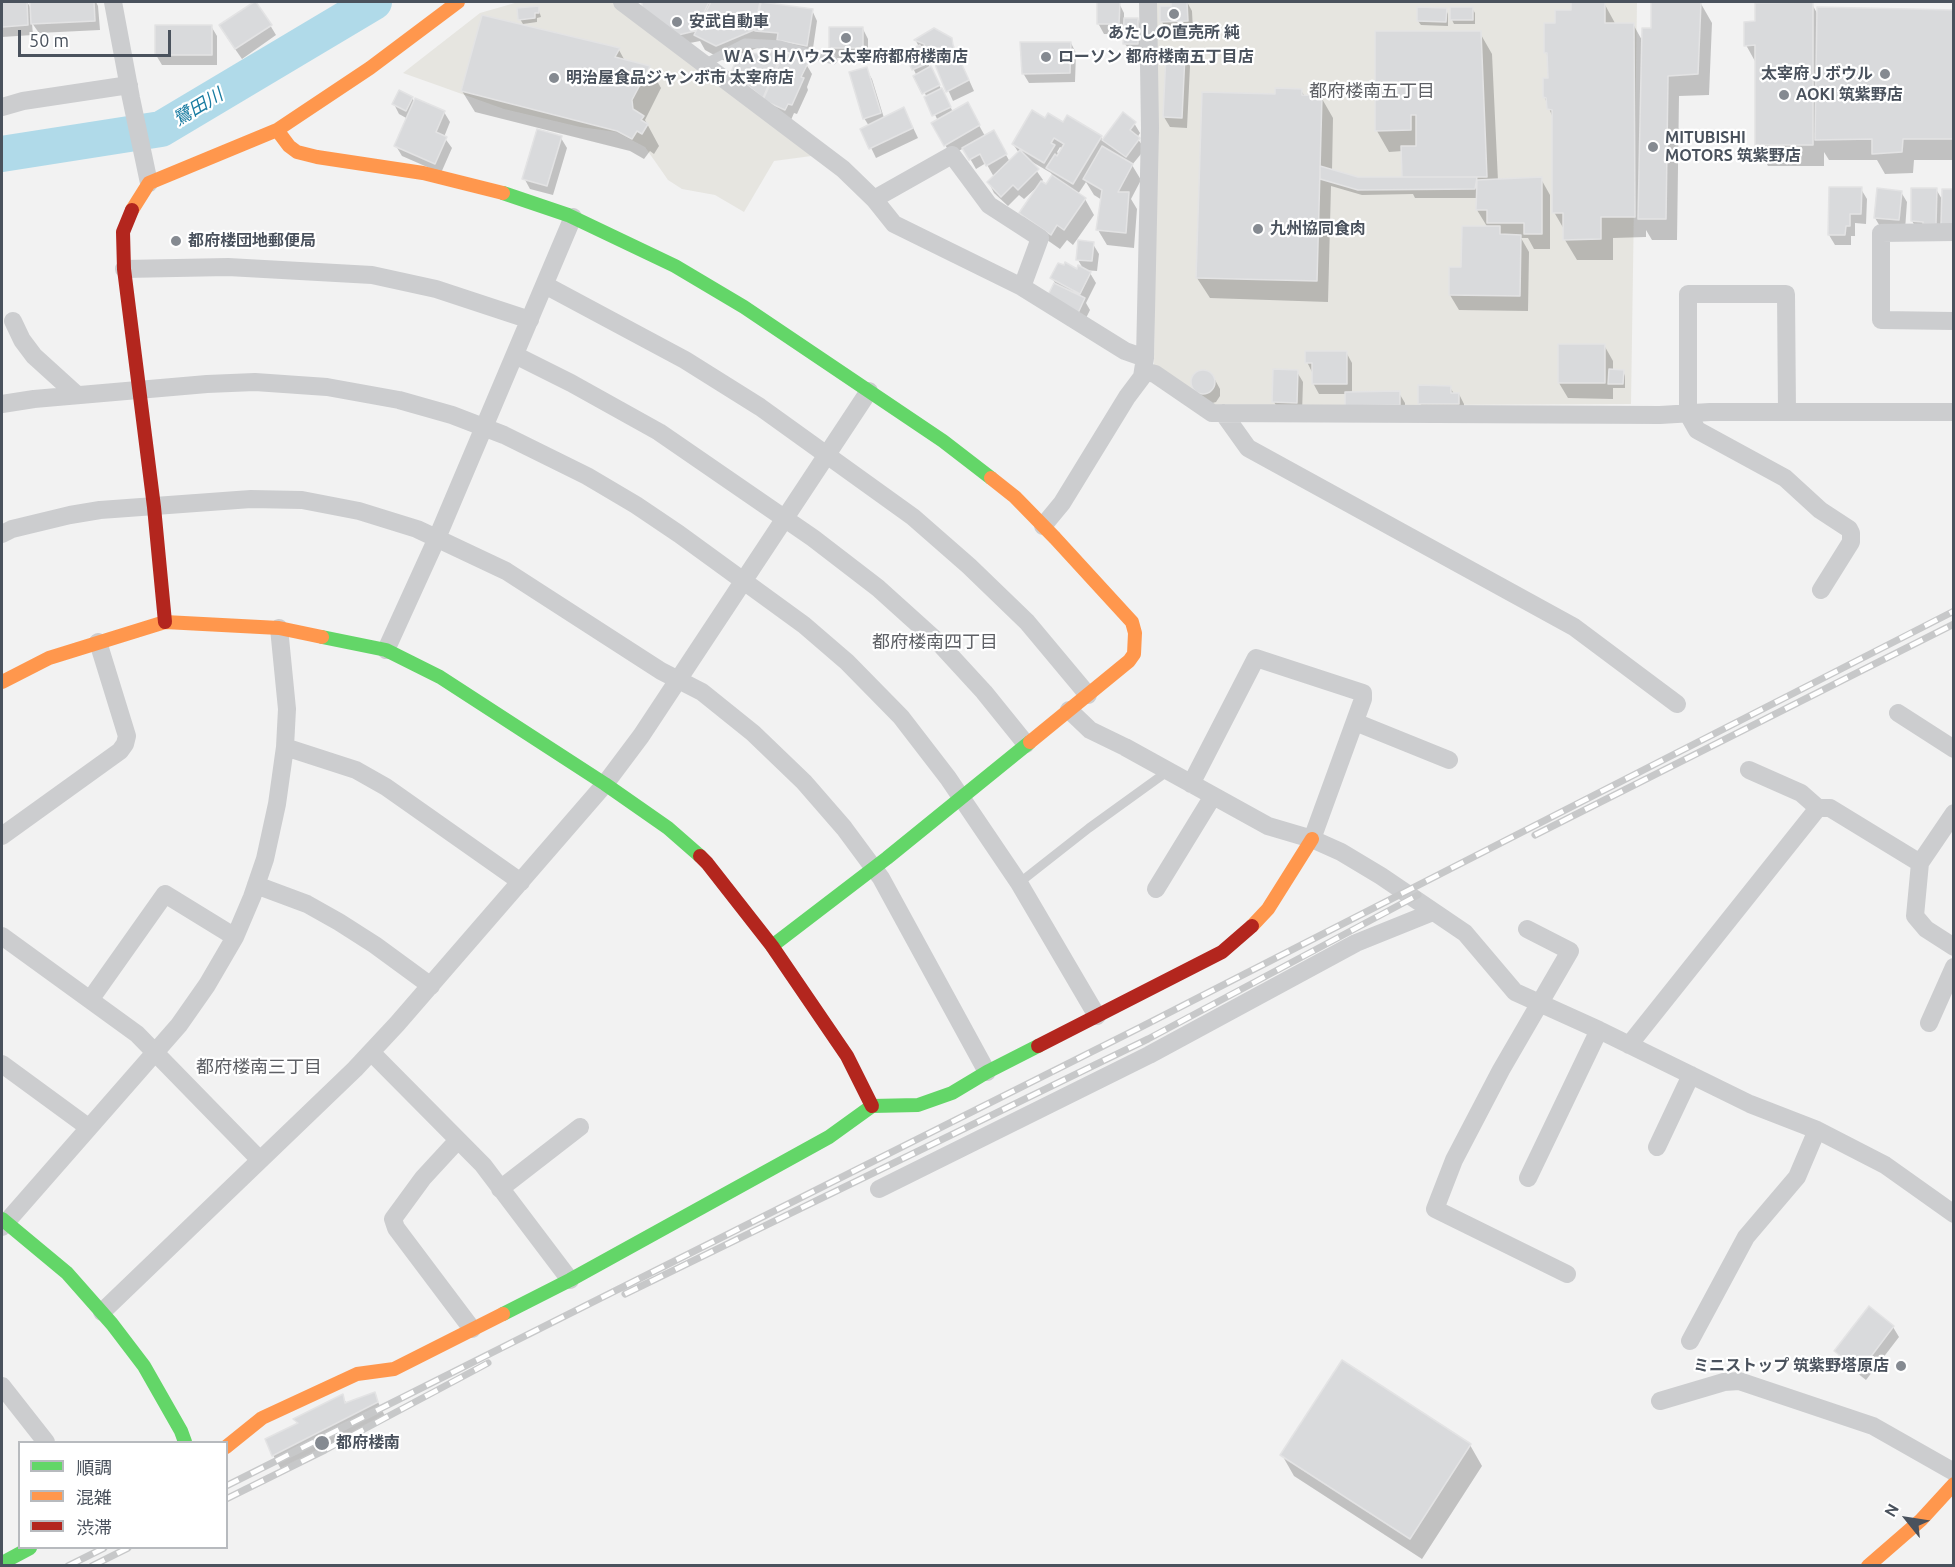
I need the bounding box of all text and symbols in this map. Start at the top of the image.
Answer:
marker: あたしの直売所 純 [1167,7,1181,21]
place label: 安武自動車 [689,12,769,32]
marker: 安武自動車 [670,15,684,29]
scale bar [21,18,174,56]
place label: あたしの直売所 純 [1108,23,1240,43]
text: 50 m [29,30,69,50]
marker: ＷＡＳＨハウス 太宰府都府楼南店 [839,31,853,45]
place label: ＷＡＳＨハウス 太宰府都府楼南店 [724,47,968,67]
place label: ローソン 都府楼南五丁目店 [1058,47,1254,67]
marker: ローソン 都府楼南五丁目店 [1039,50,1053,64]
place label: 太宰府Ｊボウル [1761,64,1873,84]
marker: 太宰府Ｊボウル [1878,67,1892,81]
place label: 明治屋食品ジャンボ市 太宰府店 [566,68,794,88]
marker: 明治屋食品ジャンボ市 太宰府店 [547,71,561,85]
district label: 都府楼南五丁目 [1309,80,1435,102]
water label: 鷺田川 [169,84,227,130]
place label: AOKI 筑紫野店 [1796,85,1903,105]
marker: AOKI 筑紫野店 [1777,88,1791,102]
place label: MITUBISHI MOTORS 筑紫野店 [1665,128,1801,166]
marker: MITUBISHI MOTORS 筑紫野店 [1646,140,1660,154]
place label: 九州協同食肉 [1270,219,1366,239]
marker: 九州協同食肉 [1251,222,1265,236]
place label: 都府楼団地郵便局 [188,231,316,251]
marker: 都府楼団地郵便局 [169,234,183,248]
district label: 都府楼南四丁目 [872,631,998,653]
district label: 都府楼南三丁目 [196,1056,322,1078]
place label: ミニストップ 筑紫野塔原店 [1693,1356,1889,1376]
marker: ミニストップ 筑紫野塔原店 [1894,1359,1908,1373]
place label: 都府楼南 [336,1433,400,1453]
marker: 都府楼南 [313,1434,331,1452]
legend [18,1441,228,1549]
text: 順調 [76,1457,112,1477]
text: 混雑 [76,1487,112,1507]
north arrow [1877,1489,1937,1549]
text: N [1881,1500,1902,1520]
text: 渋滞 [76,1517,112,1537]

